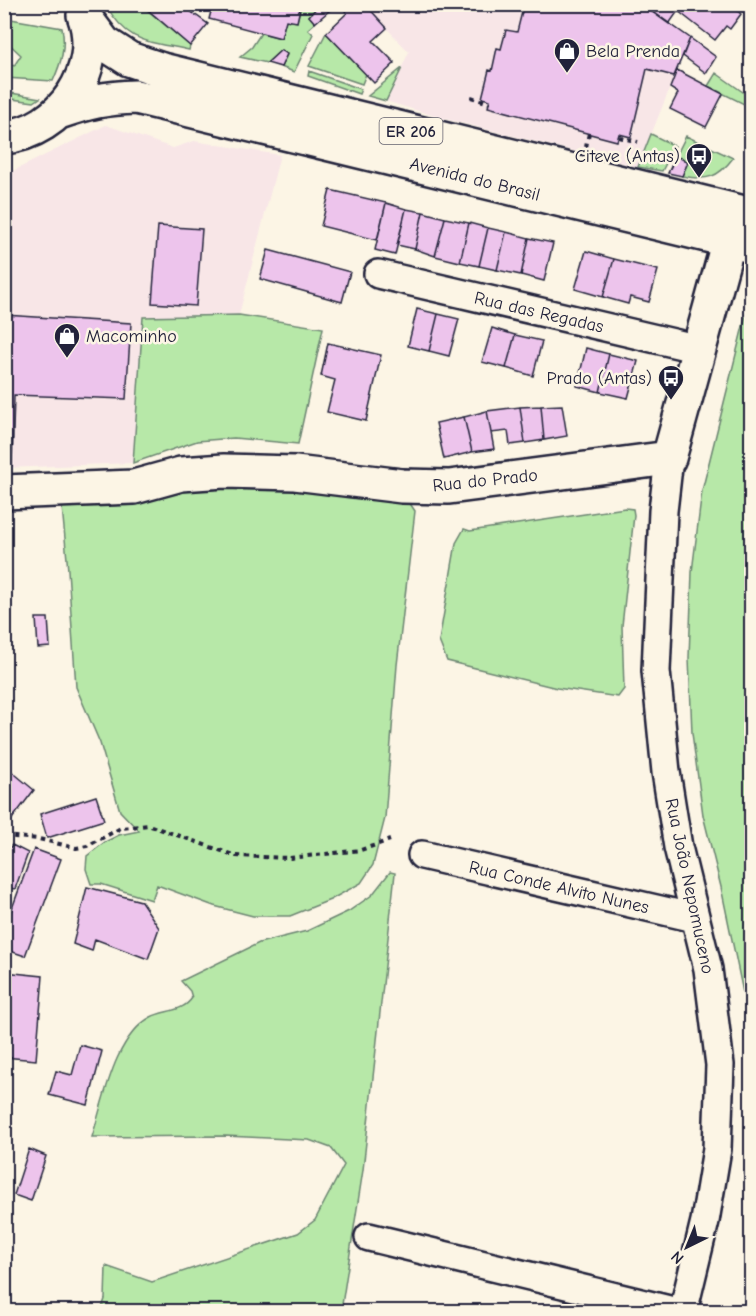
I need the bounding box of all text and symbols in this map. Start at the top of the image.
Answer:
shop icon: Bela Prenda [552,36,582,74]
place label: Bela Prenda [586,41,680,62]
road number: ER 206 [380,118,442,144]
bus stop icon: Citeve (Antas) [684,141,714,179]
place label: Citeve (Antas) [575,146,680,167]
street label: Avenida do Brasil [408,153,542,206]
street label: Rua das Regadas [472,287,606,338]
shop icon: Macominho [52,321,82,359]
place label: Macominho [86,326,177,347]
bus stop icon: Prado (Antas) [656,363,686,401]
place label: Prado (Antas) [546,368,652,389]
street label: Rua do Prado [431,465,539,496]
street label: Rua João Nepomuceno [661,796,718,976]
street label: Rua Conde Alvito Nunes [467,857,651,918]
north arrow [657,1217,717,1277]
text: N [667,1247,687,1267]

